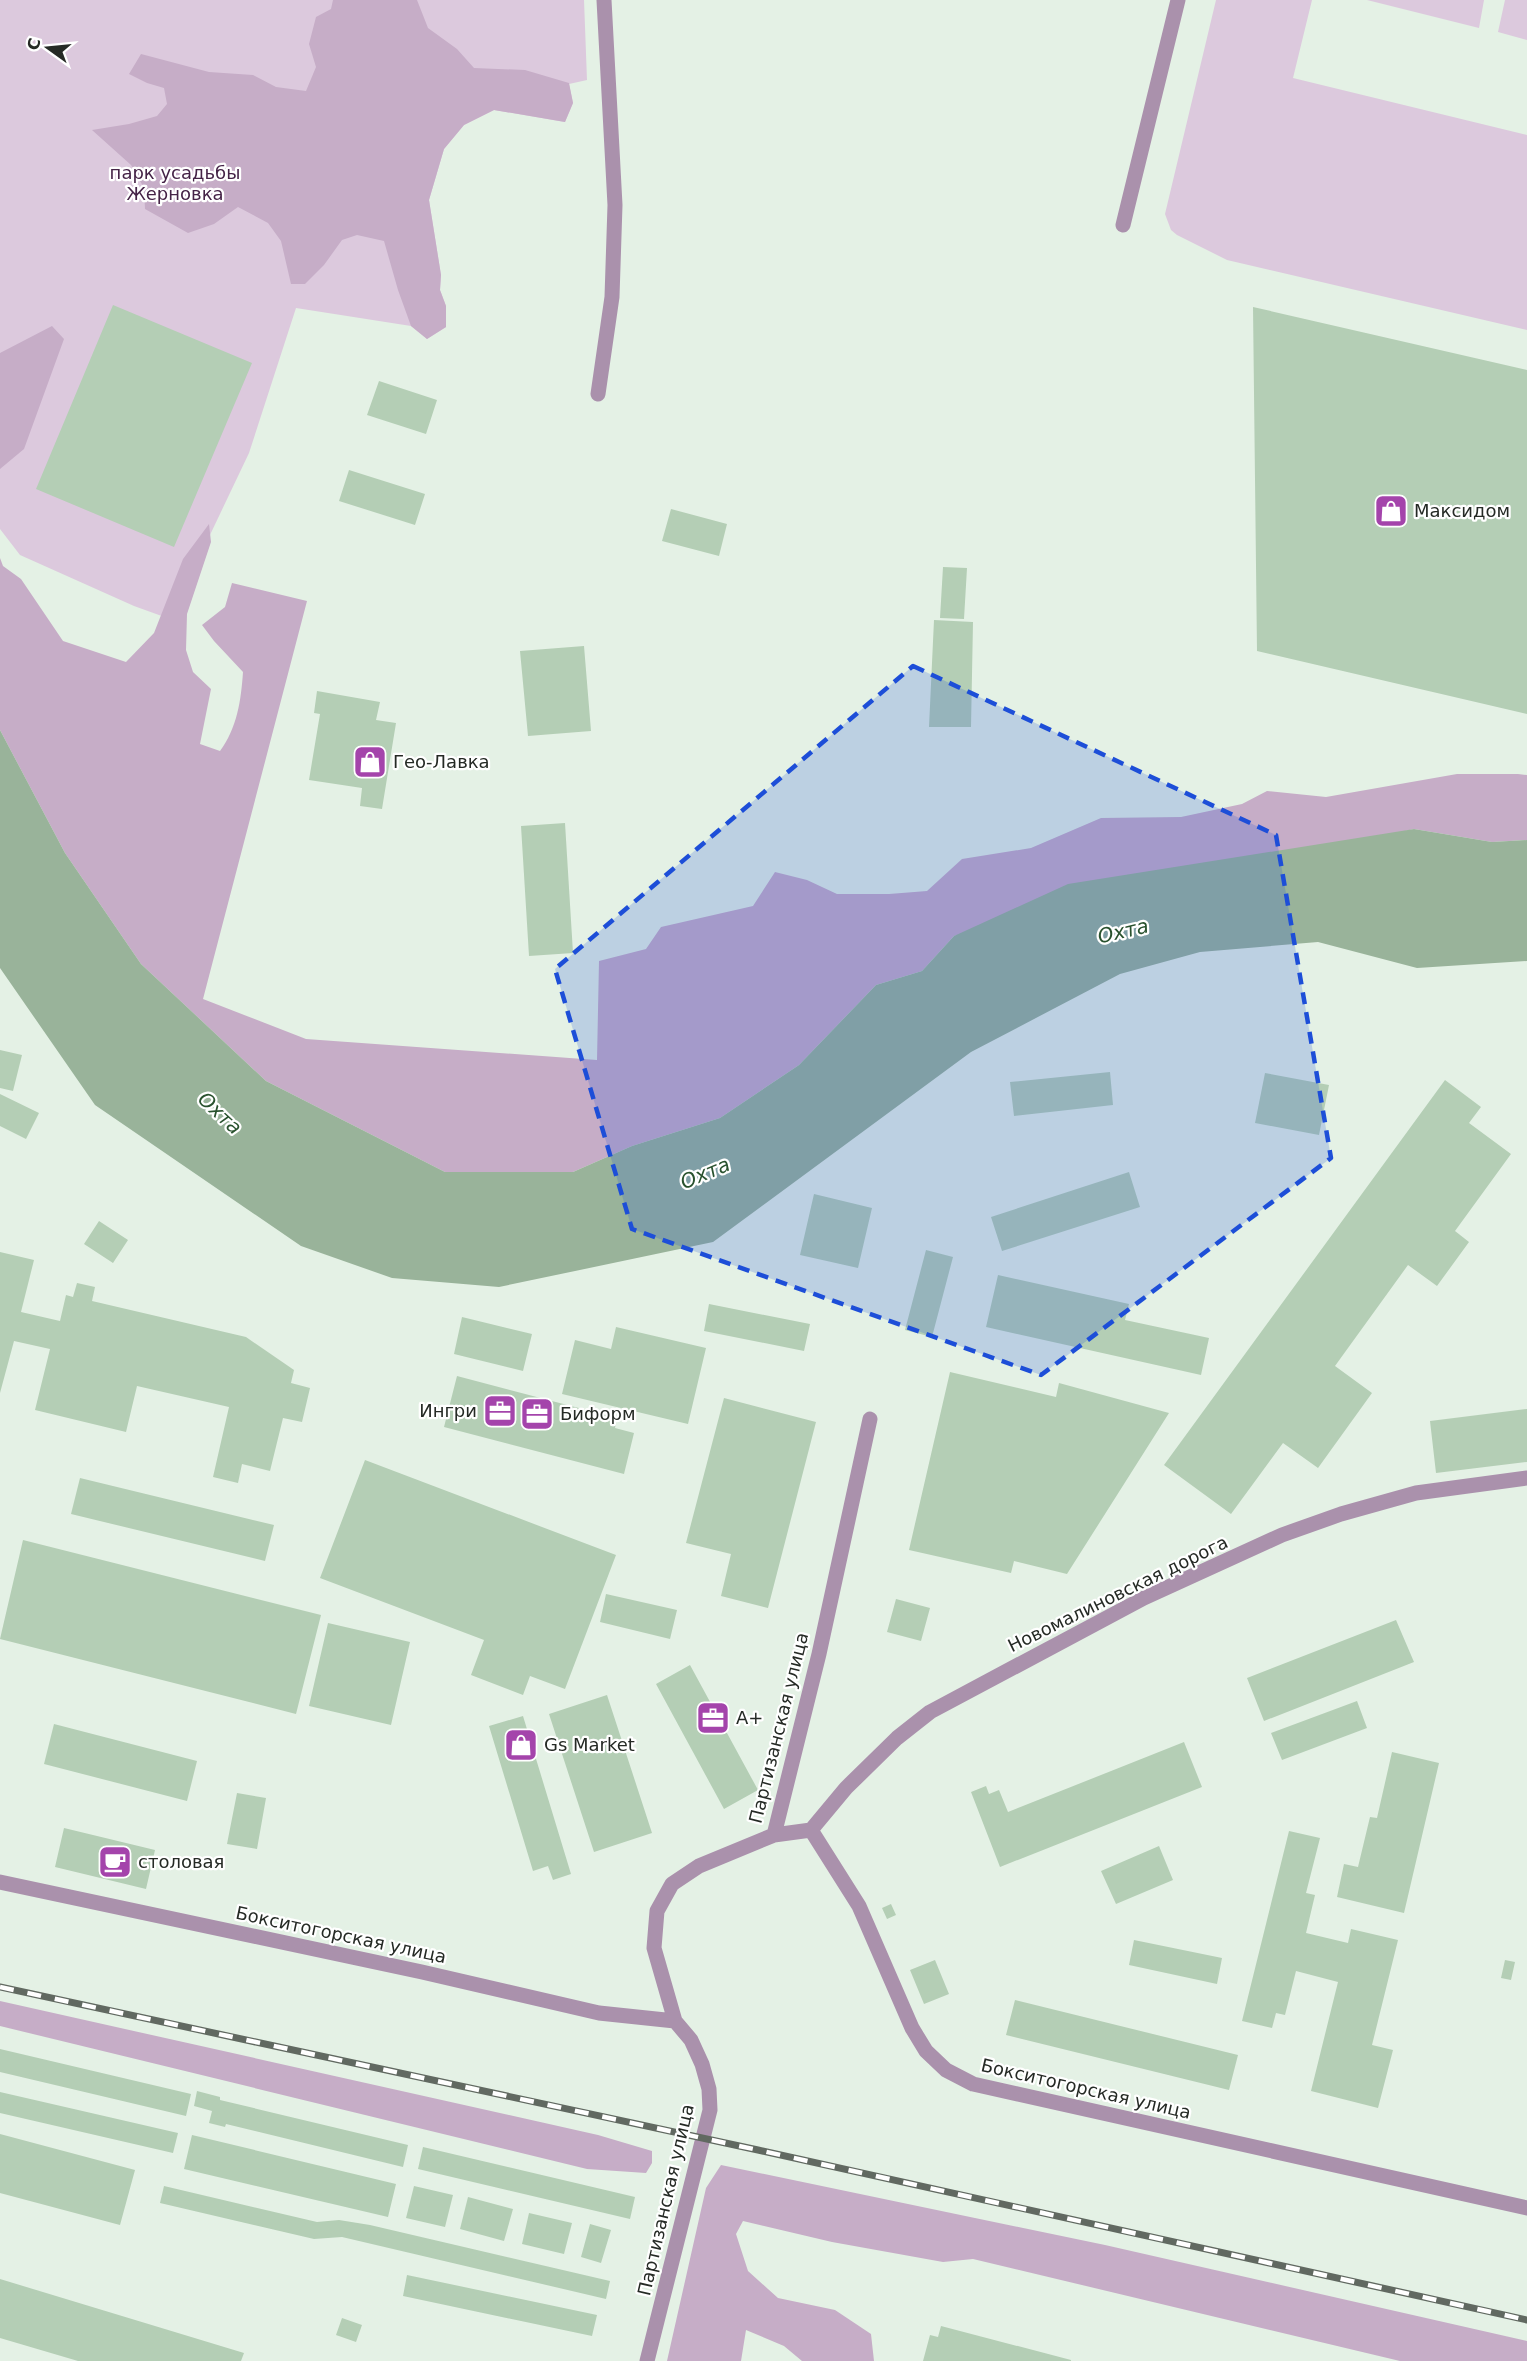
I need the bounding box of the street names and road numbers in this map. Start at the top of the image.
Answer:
street label: Новомалиновская дорога [1004,1531,1231,1656]
street label: Партизанская улица [745,1630,812,1826]
street label: Бокситогорская улица [234,1902,448,1967]
street label: Бокситогорская улица [979,2054,1193,2123]
street label: Партизанская улица [633,2102,698,2298]

